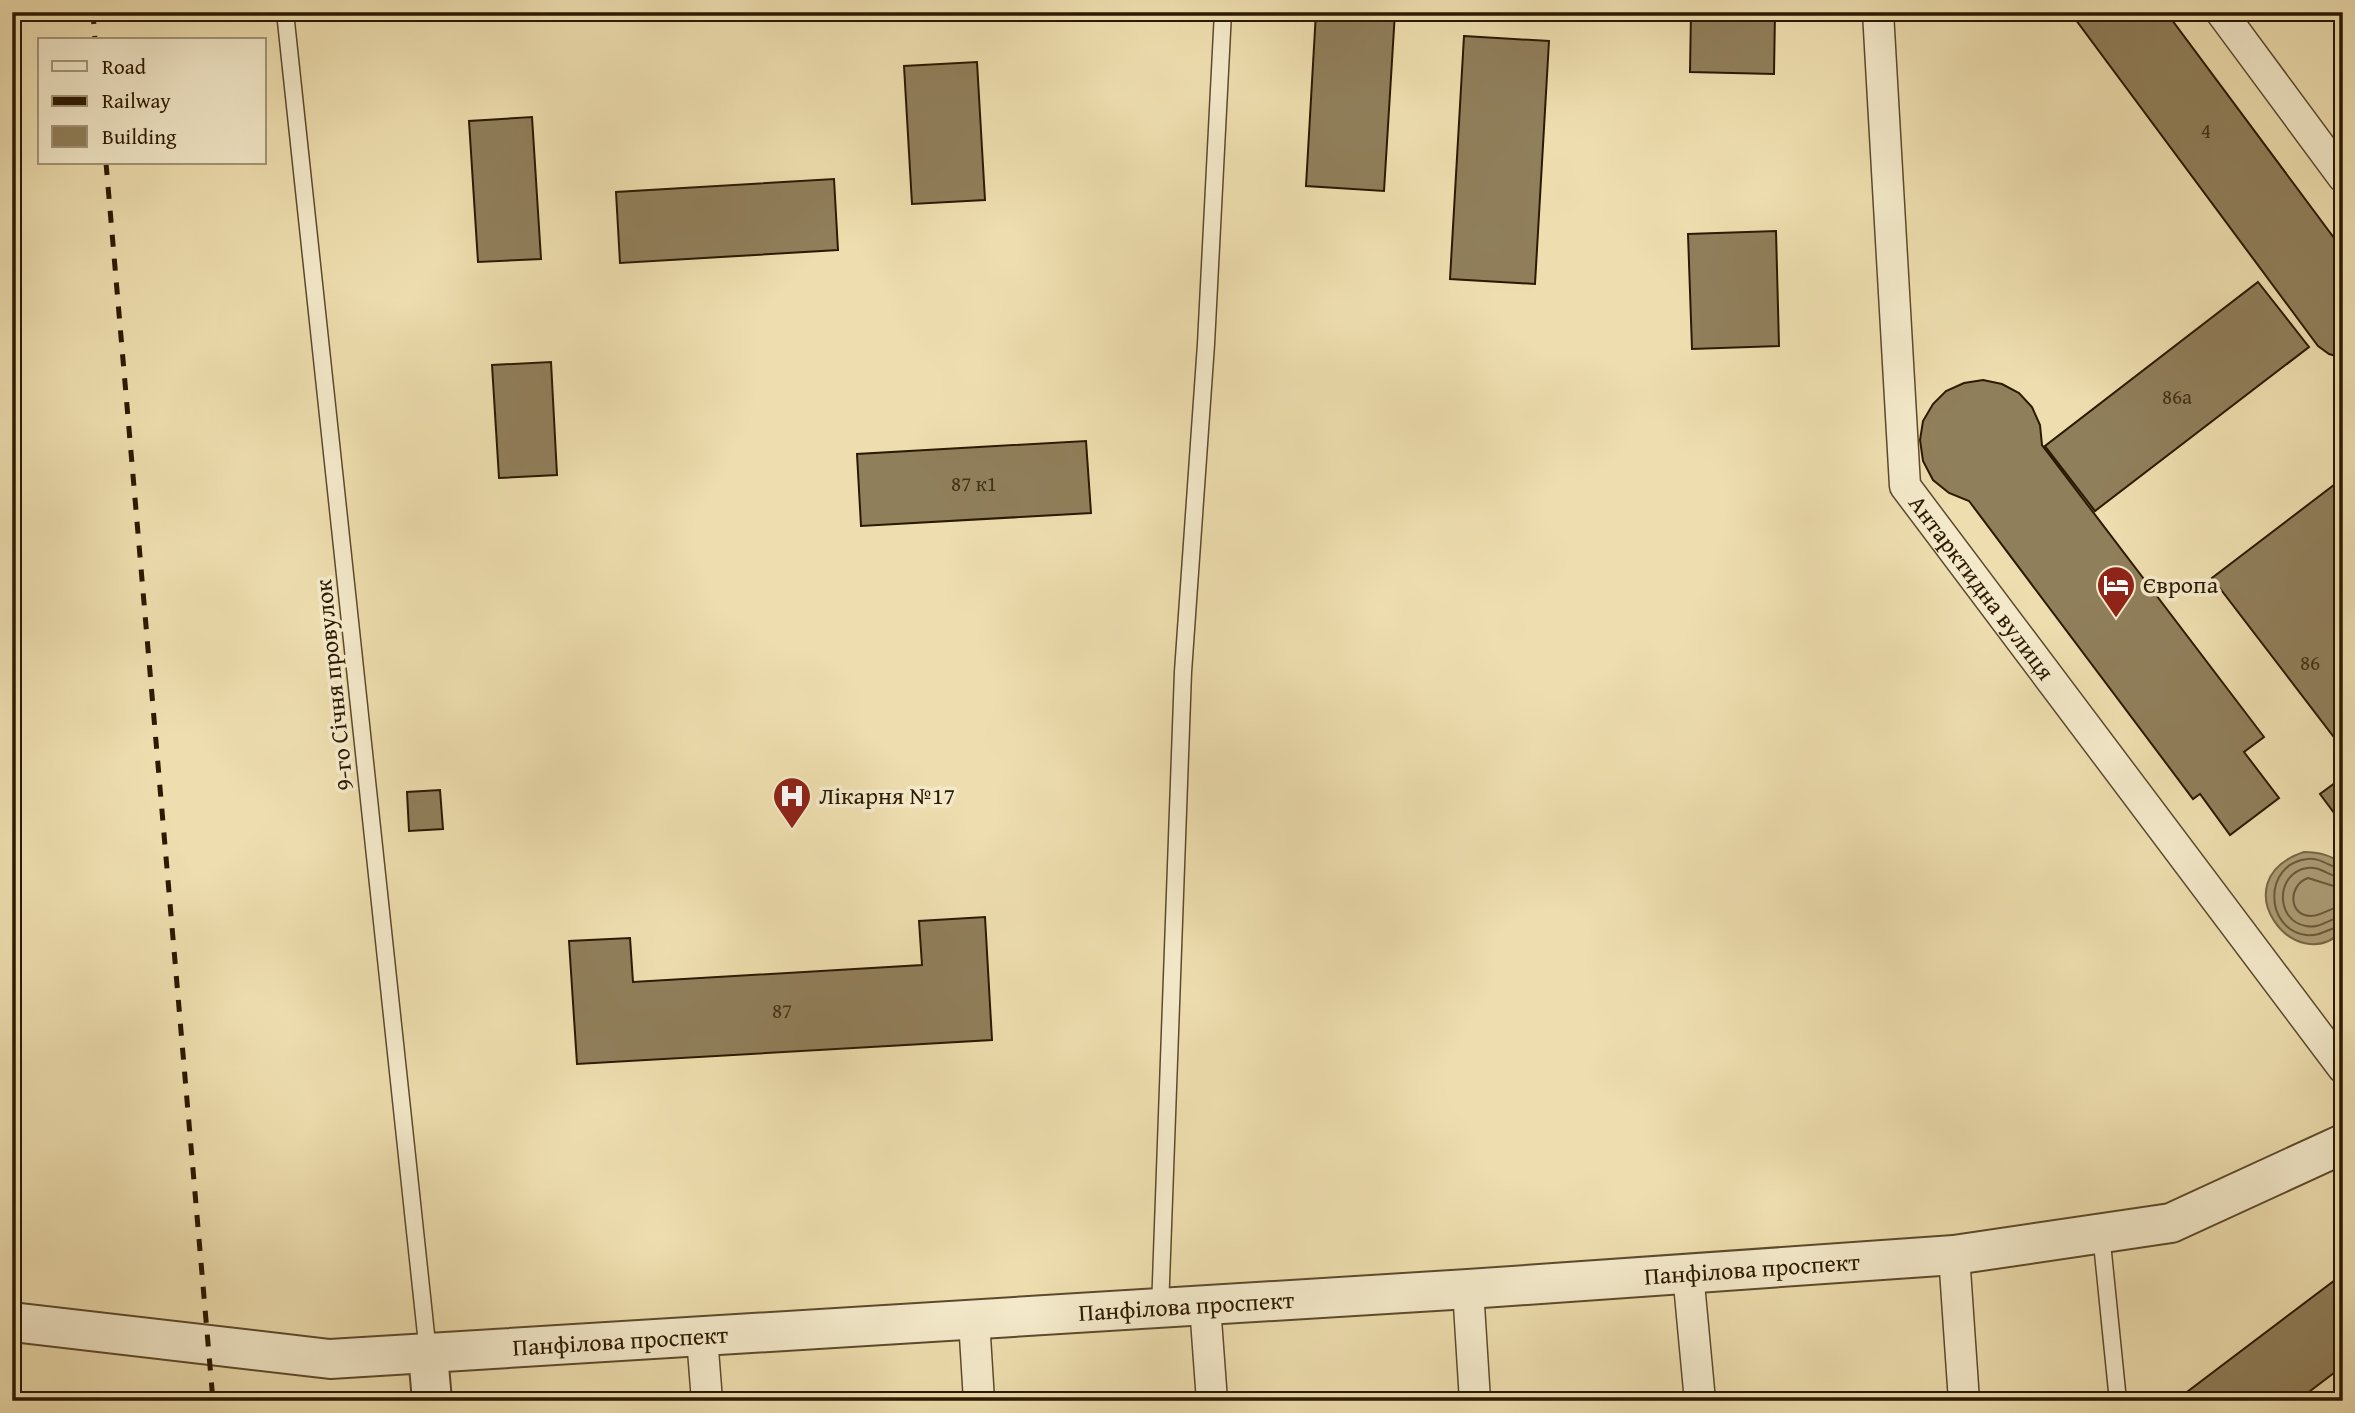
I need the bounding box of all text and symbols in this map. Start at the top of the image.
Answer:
legend [38,38,266,164]
text: Road [102,51,147,82]
text: Railway [102,85,171,116]
house number: 4 [2201,115,2211,146]
text: Building [102,121,177,152]
house number: 86а [2162,381,2192,412]
house number: 87 к1 [951,468,997,499]
street label: Антарктидна вулиця [1901,487,2063,687]
hotel icon: Європа [2095,564,2137,619]
place label: Європа [2143,567,2219,602]
street label: 9-го Січня провулок [305,577,362,792]
house number: 86 [2300,647,2320,678]
hospital icon: Лікарня №17 [771,775,813,830]
place label: Лікарня №17 [819,778,955,813]
house number: 87 [772,995,792,1026]
street label: Панфілова проспект [1643,1244,1861,1294]
street label: Панфілова проспект [1077,1282,1295,1330]
street label: Панфілова проспект [511,1317,730,1365]

